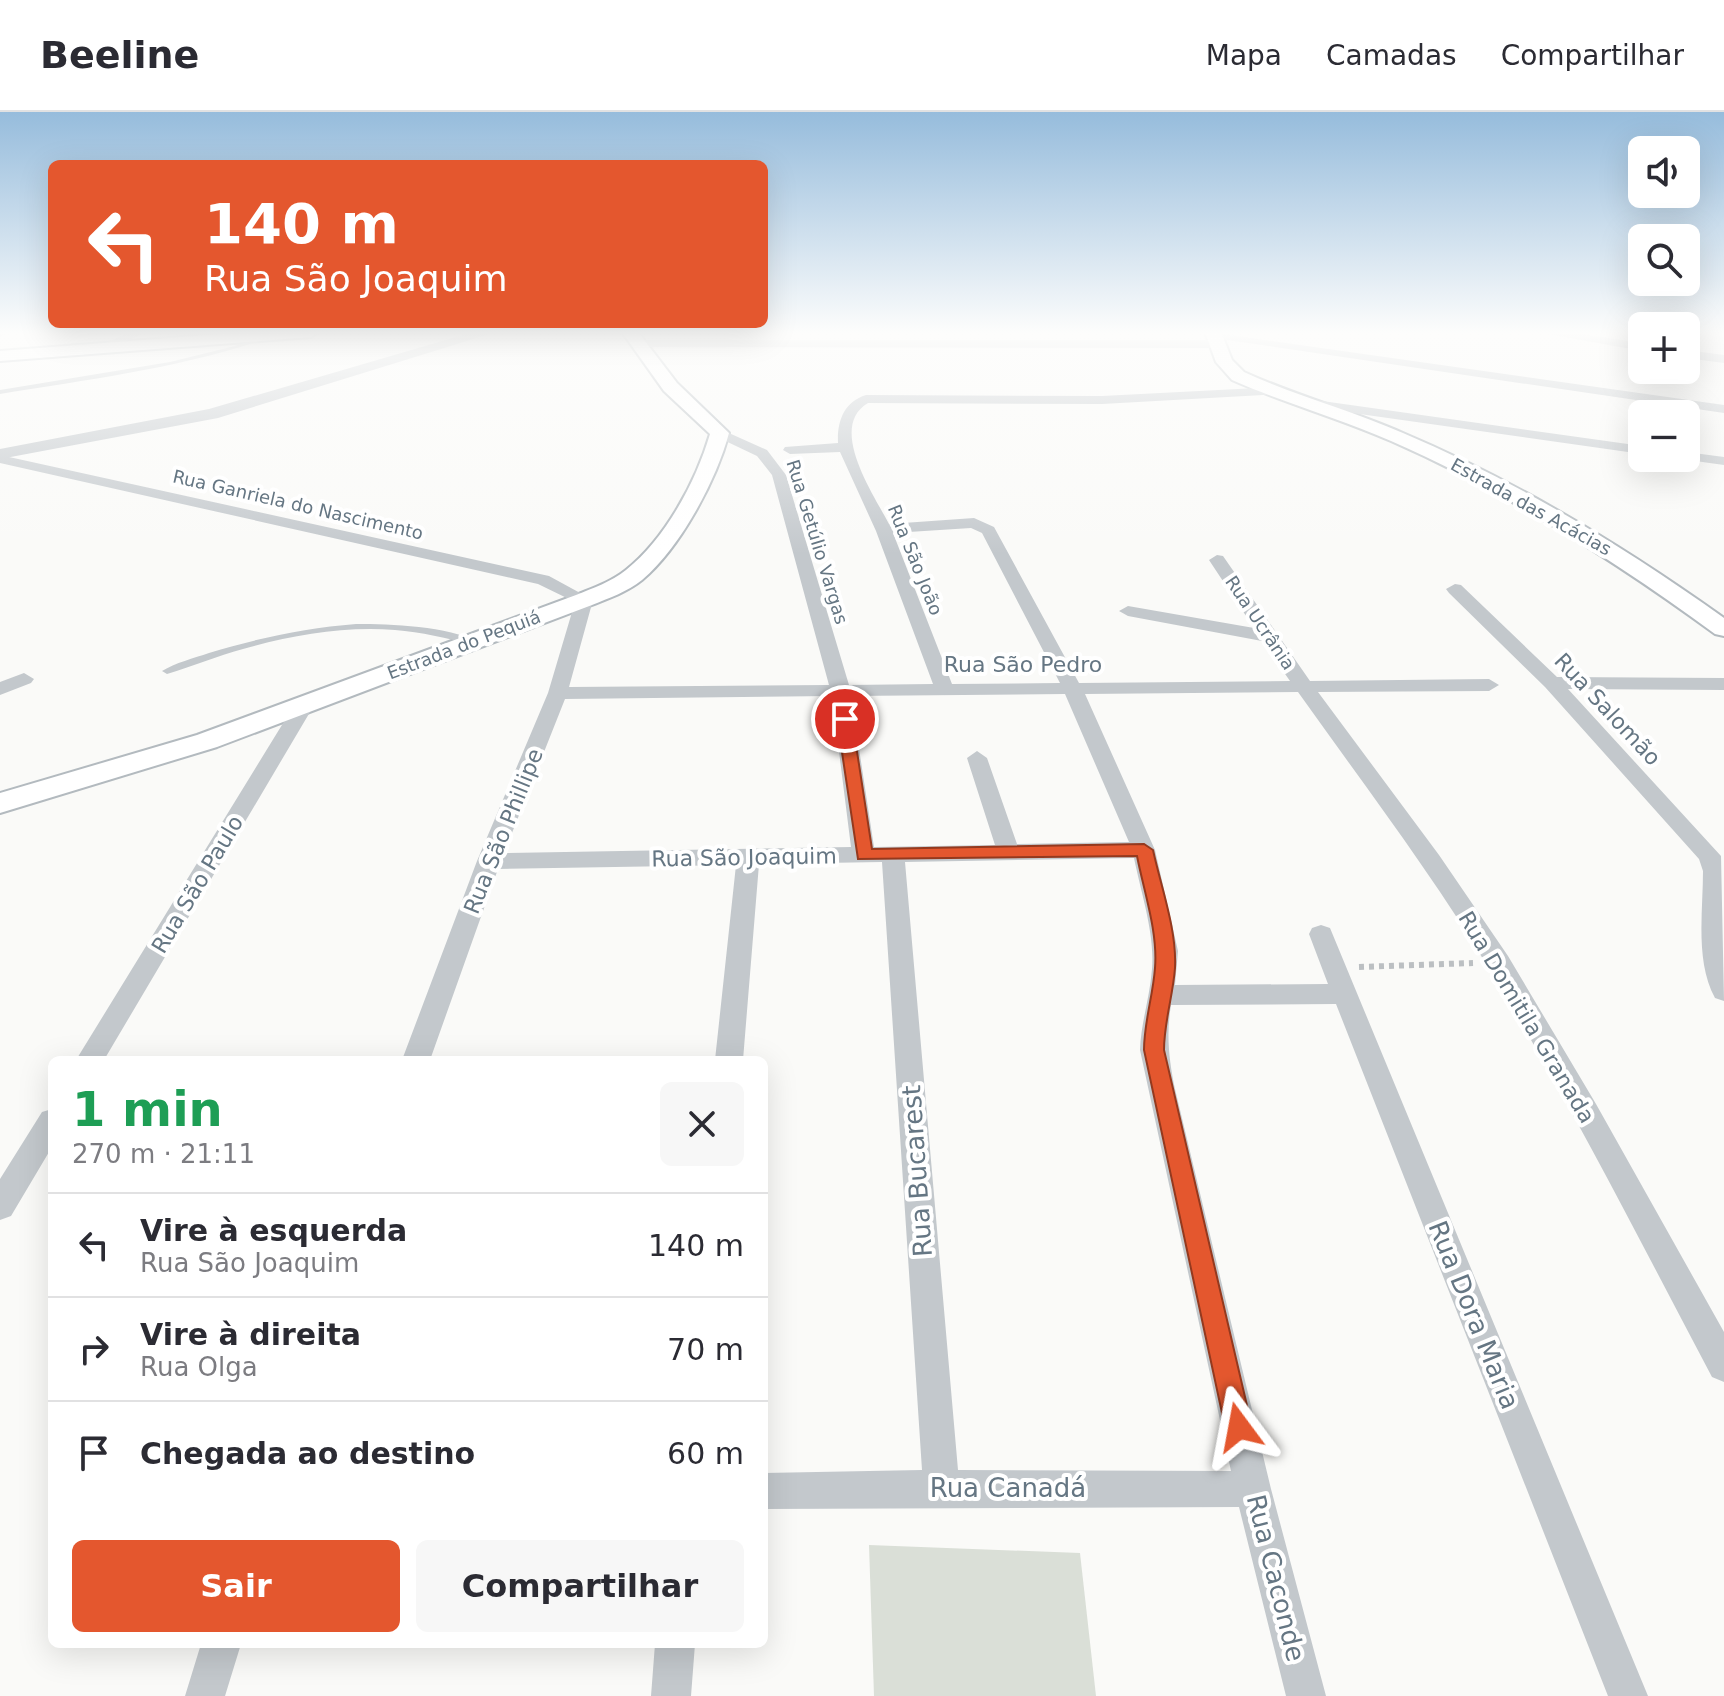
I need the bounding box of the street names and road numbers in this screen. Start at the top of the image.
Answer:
street label: Estrada das Acácias [1447,454,1615,559]
street label: Rua Getúlio Vargas [782,457,853,627]
street label: Rua Ganriela do Nascimento [171,465,425,544]
street label: Rua São João [884,501,947,618]
street label: Rua Ucrânia [1221,572,1300,674]
street label: Estrada do Pequiá [384,606,544,683]
street label: Rua Salomão [1549,648,1666,771]
street label: Rua São Pedro [944,652,1102,677]
street label: Rua São Phillipe [459,745,548,917]
street label: Rua São Paulo [147,811,248,958]
street label: Rua São Joaquim [651,843,837,872]
street label: Rua Domitila Granada [1453,907,1600,1128]
street label: Rua Bucarest [896,1084,938,1258]
street label: Rua Dora Maria [1423,1216,1525,1414]
street label: Rua Canadá [930,1473,1086,1503]
street label: Rua Caconde [1241,1491,1311,1665]

